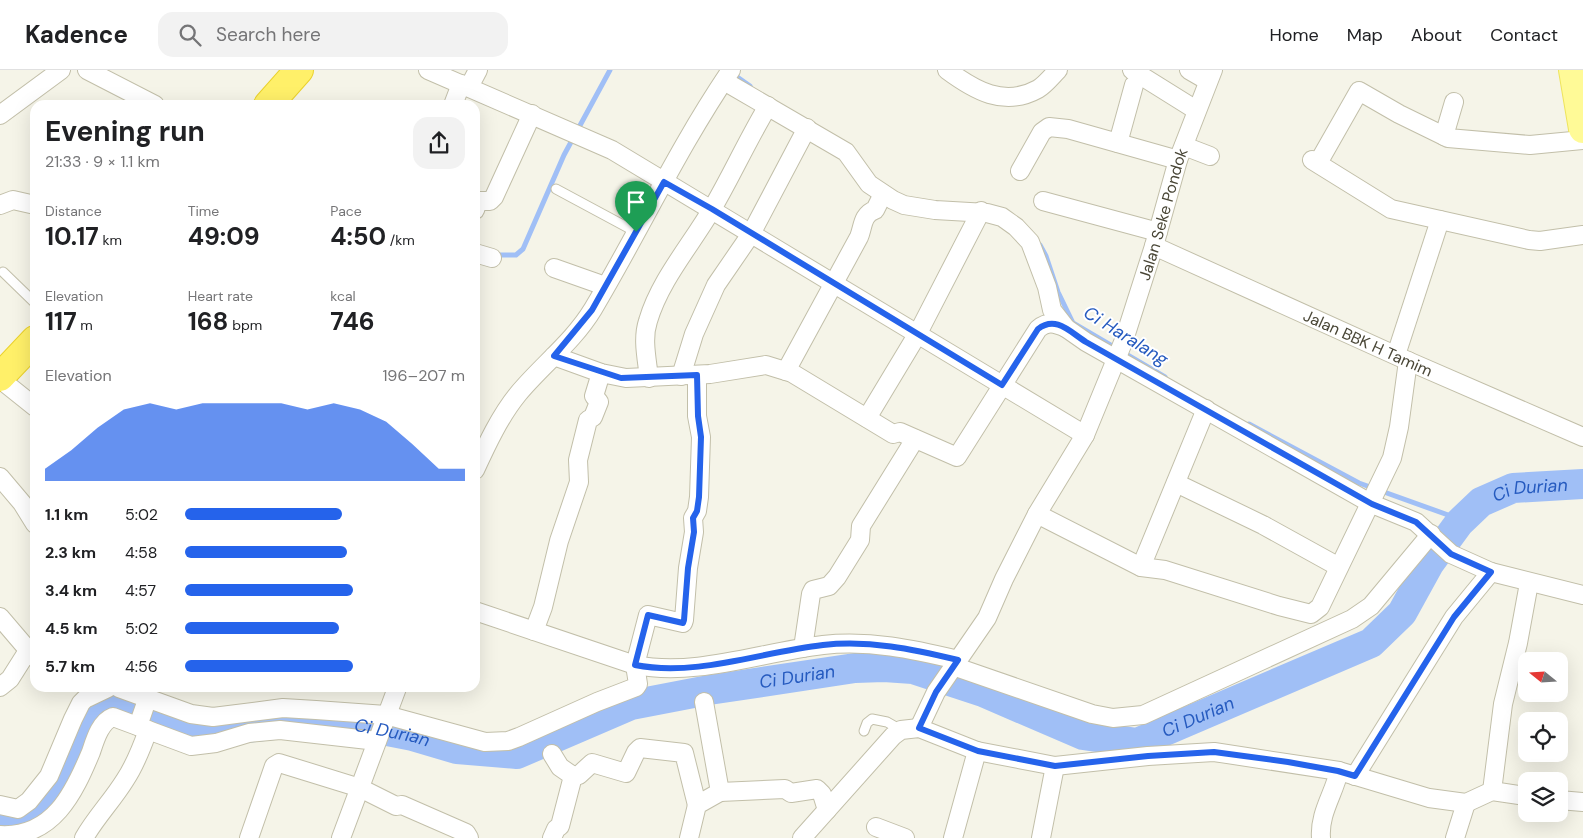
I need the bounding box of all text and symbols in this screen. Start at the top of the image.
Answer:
search box [158,12,508,57]
text: Kadence [25,19,128,50]
icon: search [176,21,204,49]
text: Search here [216,22,321,47]
text: Home [1269,23,1319,47]
text: Map [1347,23,1383,47]
text: About [1411,23,1462,47]
text: Contact [1490,23,1558,47]
text: Evening run [45,113,205,150]
button: share [413,117,465,169]
street label: Jalan Seke Pondok [1133,145,1192,283]
text: 21:33 · 9 × 1.1 km [45,151,160,172]
pin [615,181,657,232]
icon: arrive [622,188,650,216]
text: Distance [45,202,102,220]
text: Time [188,202,219,220]
text: Pace [330,202,362,220]
text: 10.17 [45,220,99,253]
text: 49:09 [188,220,260,253]
text: 4:50 [330,220,386,253]
text: km [99,231,122,249]
text: /km [386,231,415,249]
text: Elevation [45,287,103,305]
text: Heart rate [188,287,253,305]
text: kcal [330,287,356,305]
water label: Ci Haralang [1079,301,1174,372]
text: 117 [45,305,77,338]
text: 168 [188,305,228,338]
text: 746 [330,305,375,338]
street label: Jalan BBK H Tamim [1300,305,1436,381]
text: m [77,316,93,334]
text: bpm [228,316,262,334]
text: Elevation [45,365,112,386]
text: 196–207 m [382,365,465,386]
water label: Ci Durian [1488,473,1568,508]
text: 1.1 km [45,504,88,525]
text: 5:02 [125,504,158,525]
text: 2.3 km [45,542,96,563]
text: 4:58 [125,542,157,563]
text: 3.4 km [45,580,97,601]
text: 4:57 [125,580,156,601]
text: 4.5 km [45,618,97,639]
text: 5:02 [125,618,158,639]
north arrow [1518,652,1568,702]
map controls [1518,652,1568,822]
text: 5.7 km [45,656,95,677]
text: 4:56 [125,656,158,677]
water label: Ci Durian [758,659,837,694]
water label: Ci Durian [1158,691,1238,743]
button: locate [1518,712,1568,762]
water label: Ci Durian [352,713,433,752]
button: layers [1518,772,1568,822]

